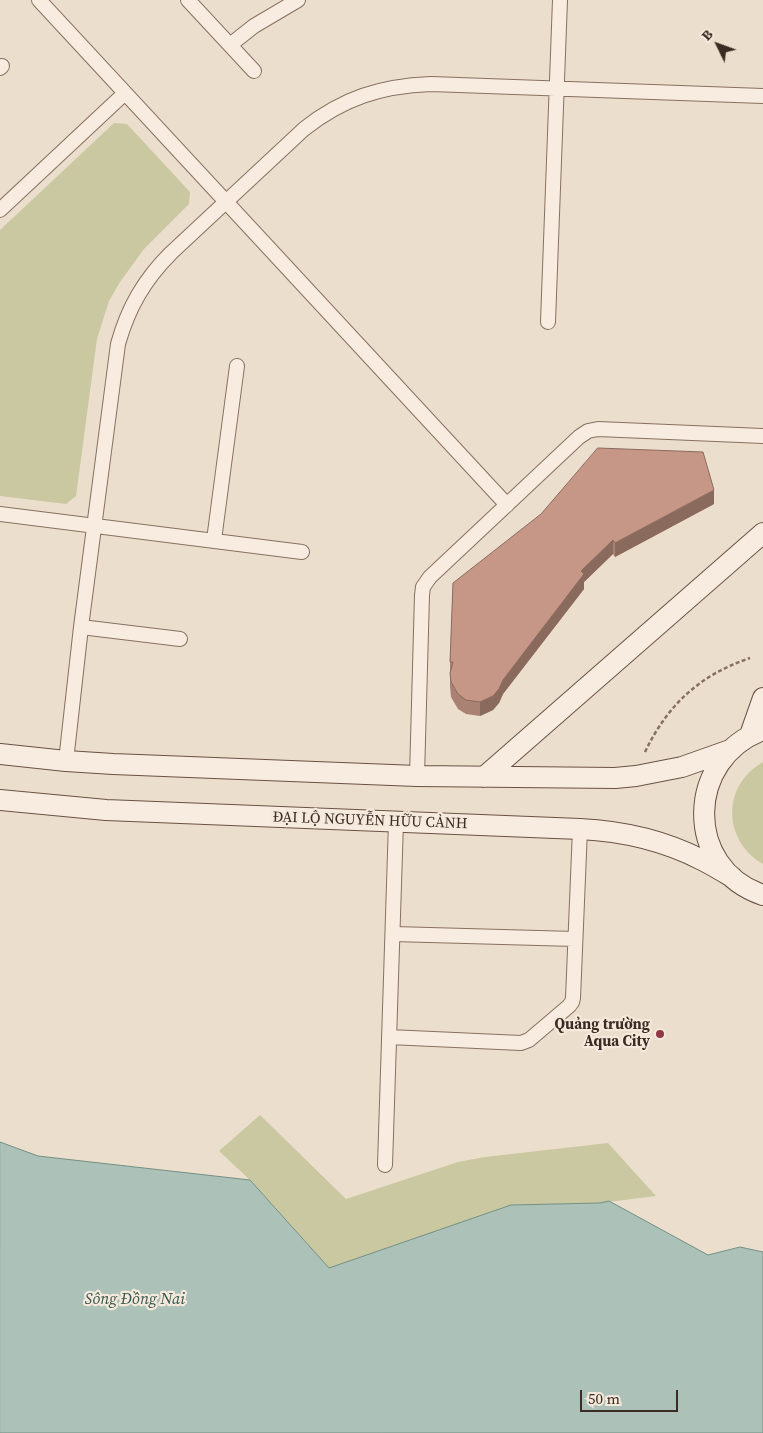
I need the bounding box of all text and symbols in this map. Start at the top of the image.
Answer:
north arrow [693,20,743,70]
text: B [696,25,717,45]
street label: ĐẠI LỘ NGUYỄN HỮU CẢNH [272,809,468,833]
place label: Quảng trường Aqua City [555,1016,650,1051]
marker: Quảng trường Aqua City [654,1028,666,1040]
water label: Sông Đồng Nai [85,1290,185,1310]
scale bar [583,1380,680,1412]
text: 50 m [588,1388,620,1409]

